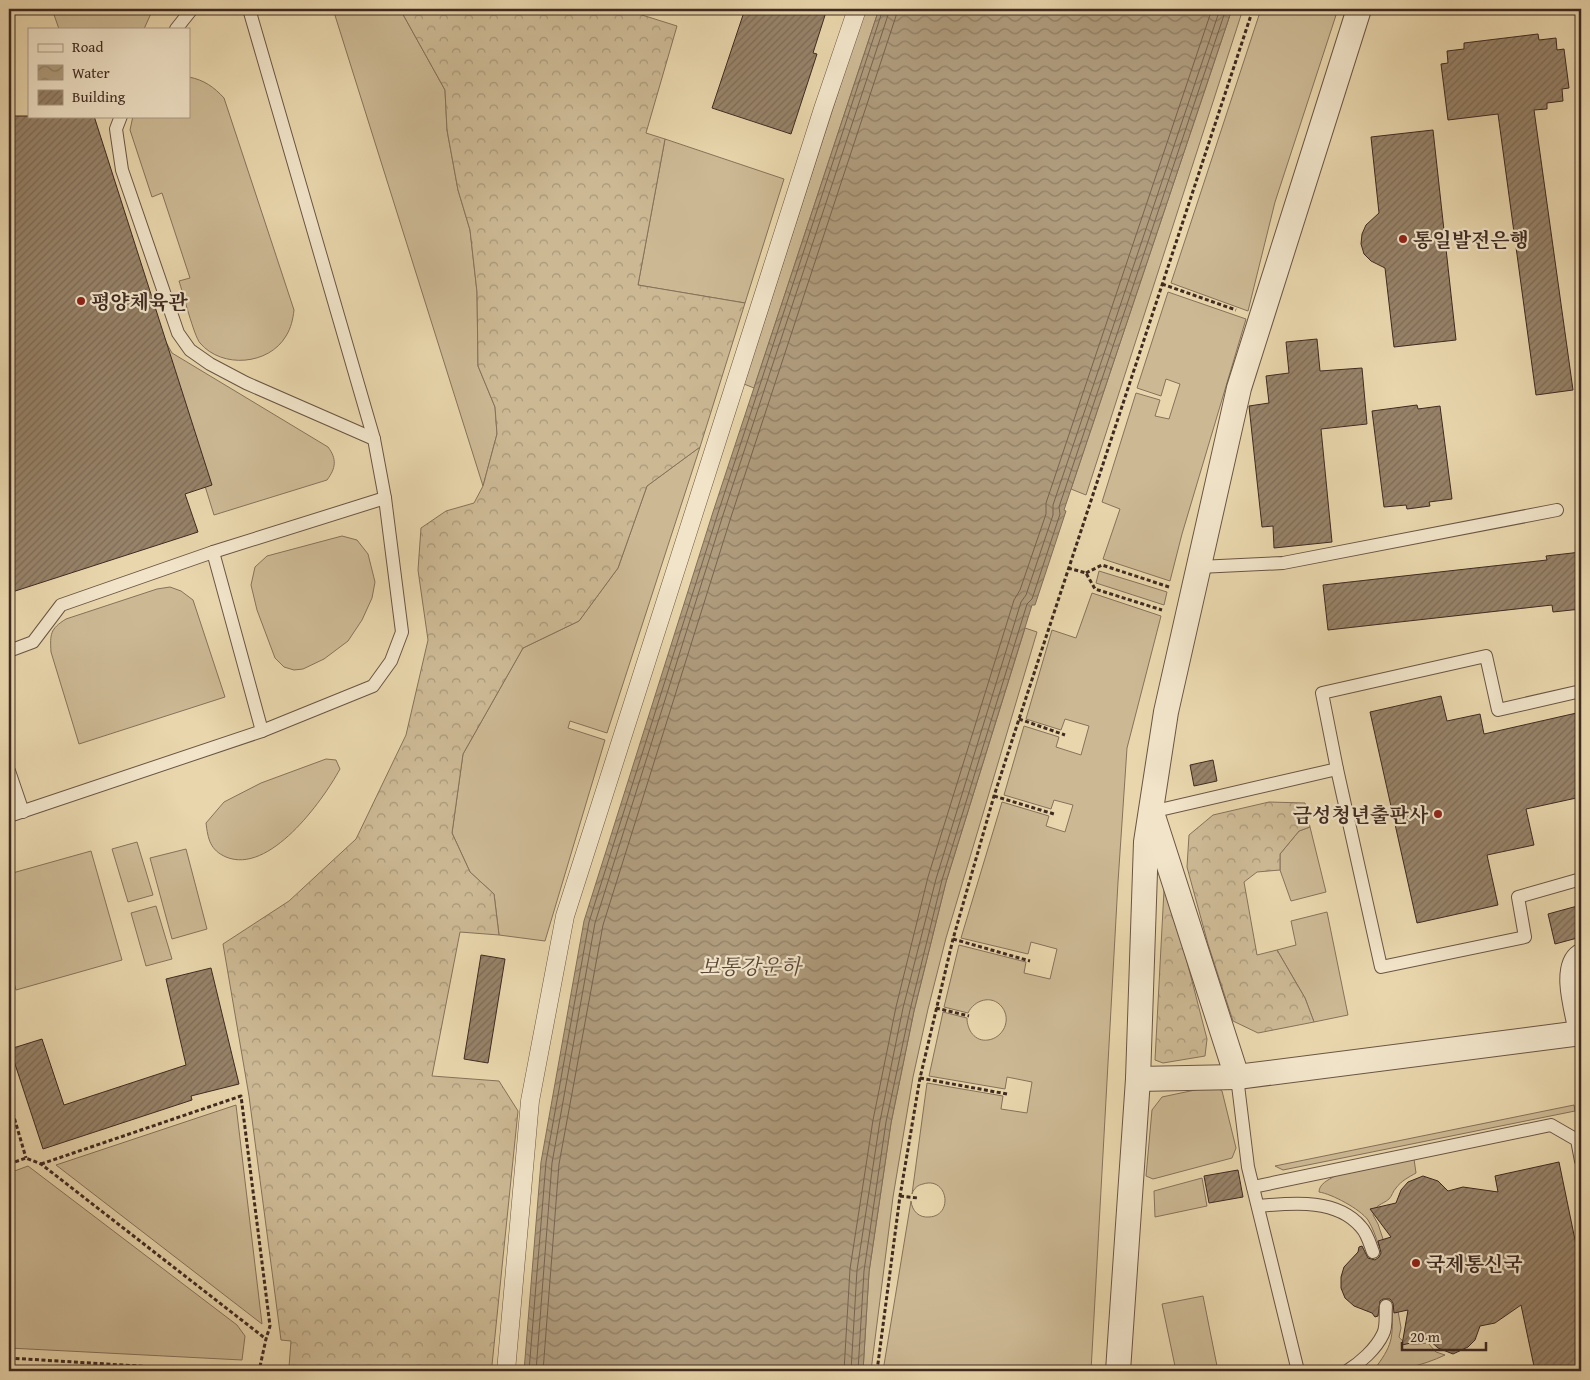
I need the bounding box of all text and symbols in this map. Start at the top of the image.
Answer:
legend [28,28,190,118]
text: Road [72,36,103,57]
text: Water [72,62,110,83]
text: Building [72,86,126,107]
place label: 통일발전은행 [1413,225,1529,254]
marker: 통일발전은행 [1397,233,1409,245]
place label: 평양체육관 [91,287,188,316]
marker: 평양체육관 [75,295,87,307]
place label: 금성청년출판사 [1293,800,1429,829]
marker: 금성청년출판사 [1432,808,1444,820]
water label: 보통강운하 [699,951,803,982]
place label: 국제통신국 [1426,1249,1523,1278]
marker: 국제통신국 [1410,1257,1422,1269]
scale bar [1402,1320,1486,1352]
text: 20 m [1410,1326,1441,1347]

